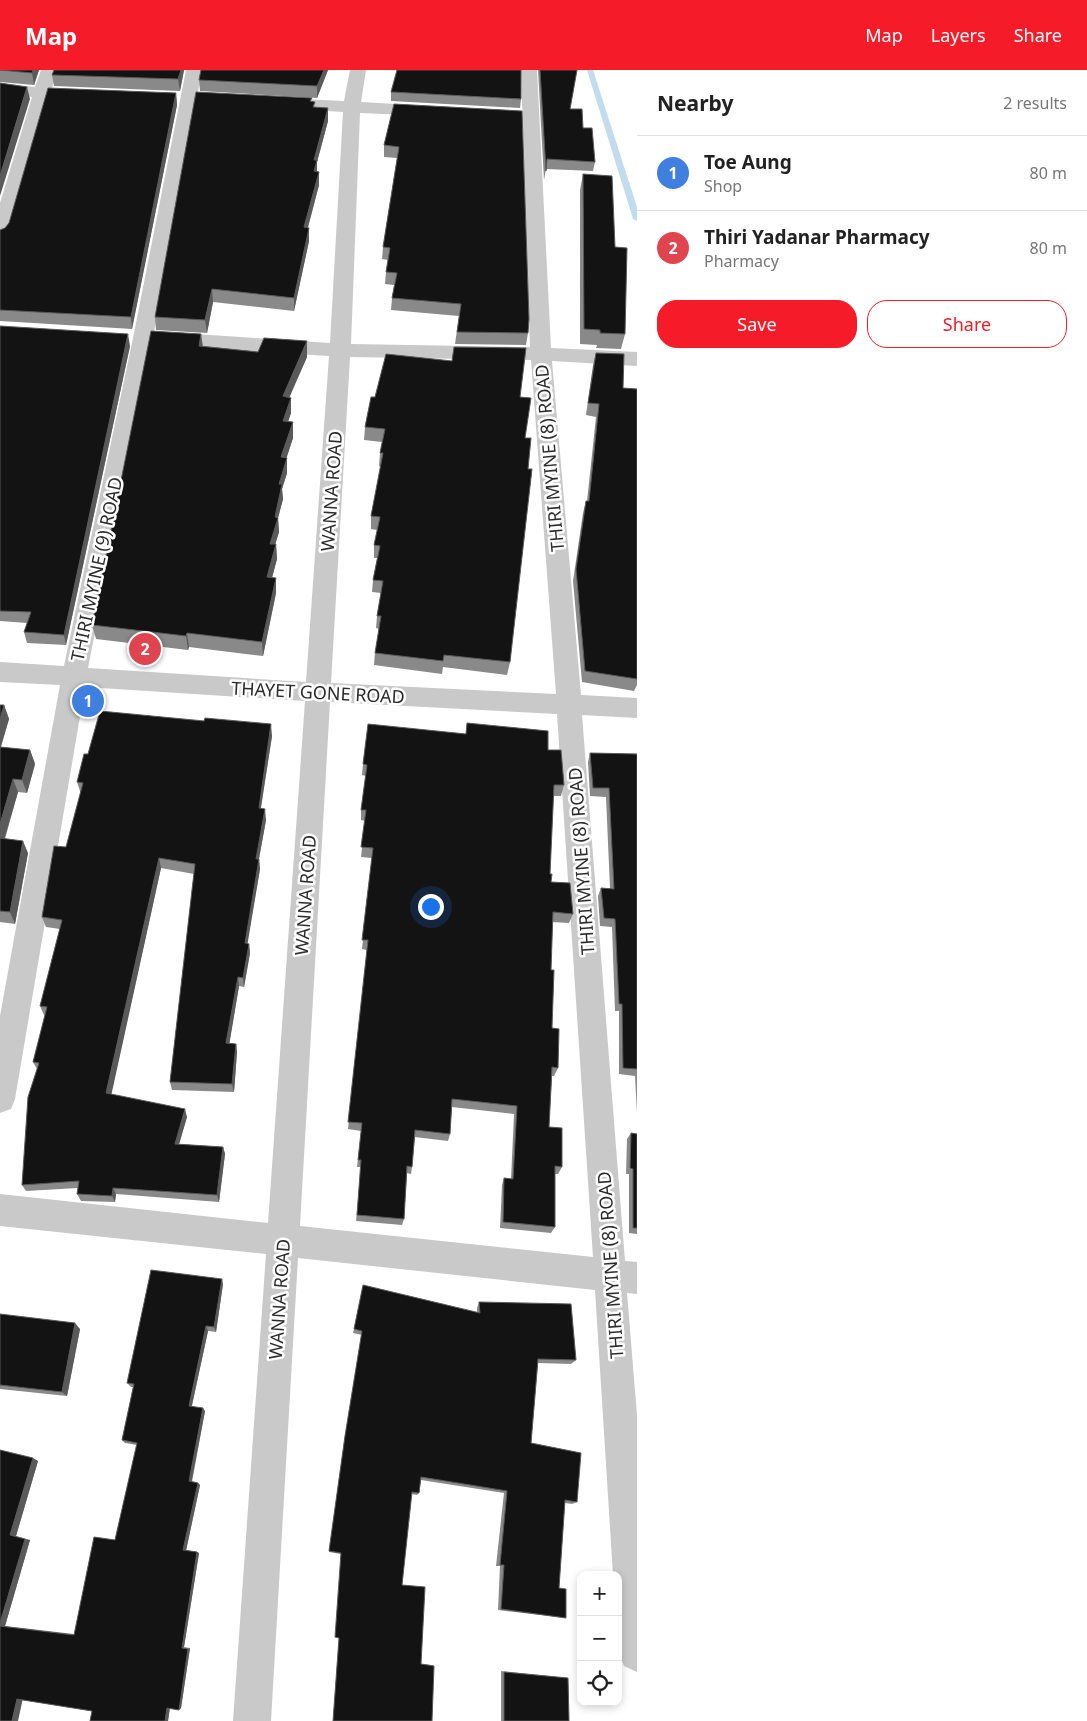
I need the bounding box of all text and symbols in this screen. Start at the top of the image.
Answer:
text: Map [25,19,77,52]
text: Map [865,23,903,47]
text: Layers [931,23,986,47]
text: Share [1014,23,1062,47]
text: Nearby [657,89,733,117]
text: 2 results [1003,92,1067,114]
text: Toe Aung [704,149,792,175]
text: 1 [668,162,678,184]
text: 80 m [1030,162,1067,184]
text: Shop [704,175,742,197]
text: Thiri Yadanar Pharmacy [704,224,930,250]
text: 2 [668,237,678,259]
text: 80 m [1030,237,1067,259]
text: Pharmacy [704,250,779,272]
button: Save [657,300,857,348]
button: Share [867,300,1067,348]
street label: THIRI MYINE (8) ROAD [529,363,569,553]
street label: WANNA ROAD [315,430,347,552]
street label: THIRI MYINE (9) ROAD [65,475,127,663]
pin: 2 [129,630,161,668]
street label: THAYET GONE ROAD [231,675,405,709]
pin: 1 [72,682,104,720]
street label: THIRI MYINE (8) ROAD [562,767,600,955]
street label: WANNA ROAD [289,834,321,956]
your location [418,894,444,920]
street label: THIRI MYINE (8) ROAD [591,1171,629,1359]
street label: WANNA ROAD [263,1238,295,1360]
map controls [577,1571,622,1706]
button: + [577,1571,622,1616]
button: − [577,1616,622,1661]
button: locate [577,1661,622,1706]

